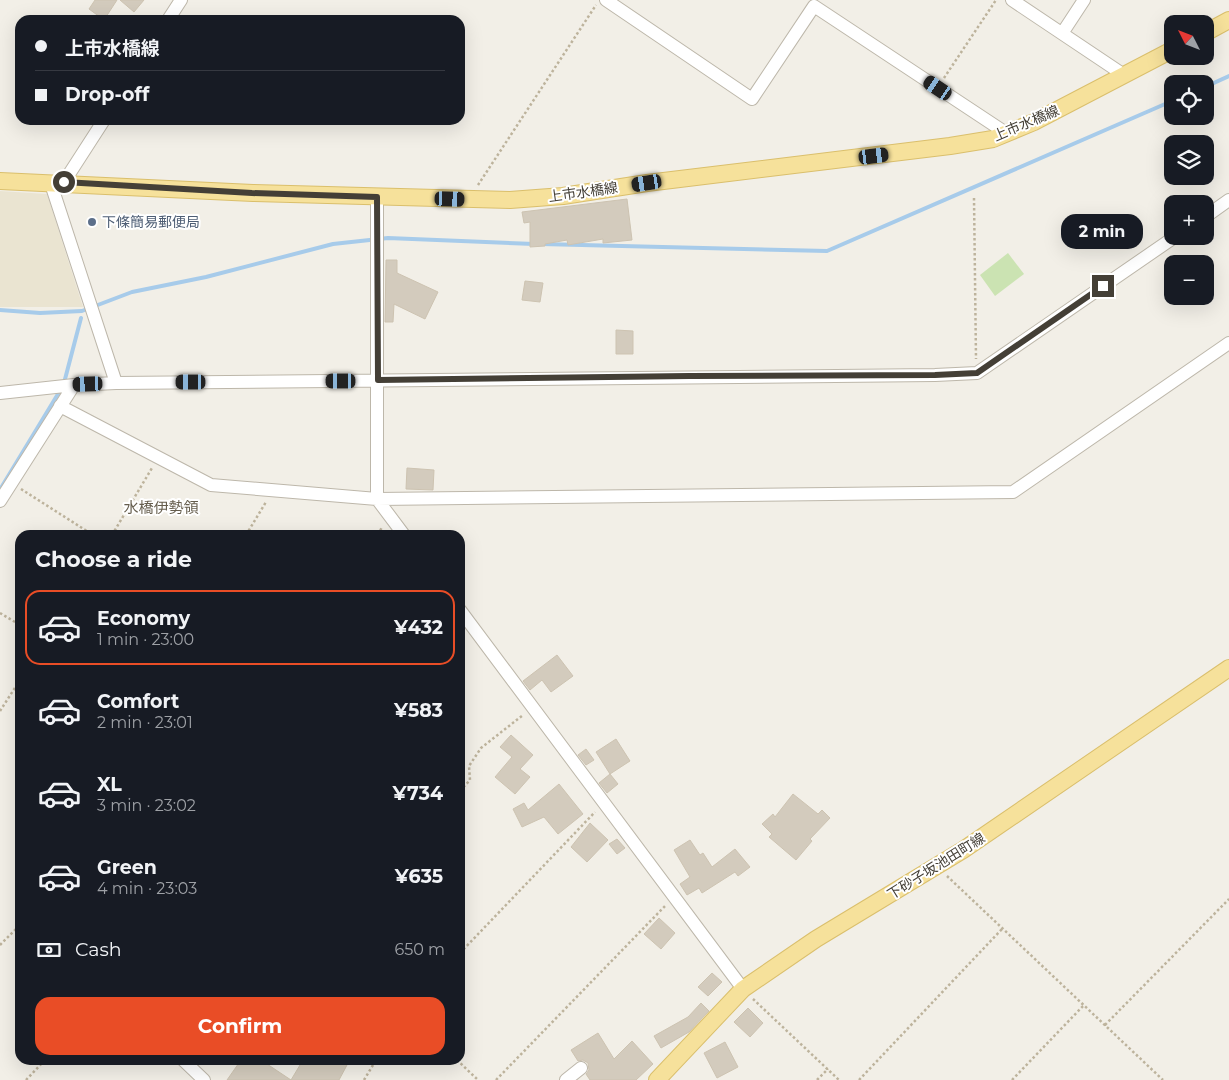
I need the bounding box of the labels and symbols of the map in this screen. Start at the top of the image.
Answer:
north arrow [1164,15,1214,65]
car [921,73,954,103]
street label: 上市水橋線 [990,101,1062,145]
car [858,147,889,165]
route start [53,171,75,193]
car [631,173,662,193]
street label: 上市水橋線 [547,178,619,206]
car [434,191,465,207]
place label: 下條簡易郵便局 [102,213,200,231]
callout: 2 min [1062,214,1144,248]
marker: 下條簡易郵便局 [86,216,98,228]
route end [1092,275,1114,297]
car [326,374,356,389]
car [176,375,206,390]
car [72,376,103,392]
district label: 水橋伊勢領 [123,498,199,517]
street label: 下砂子坂池田町線 [884,829,988,903]

